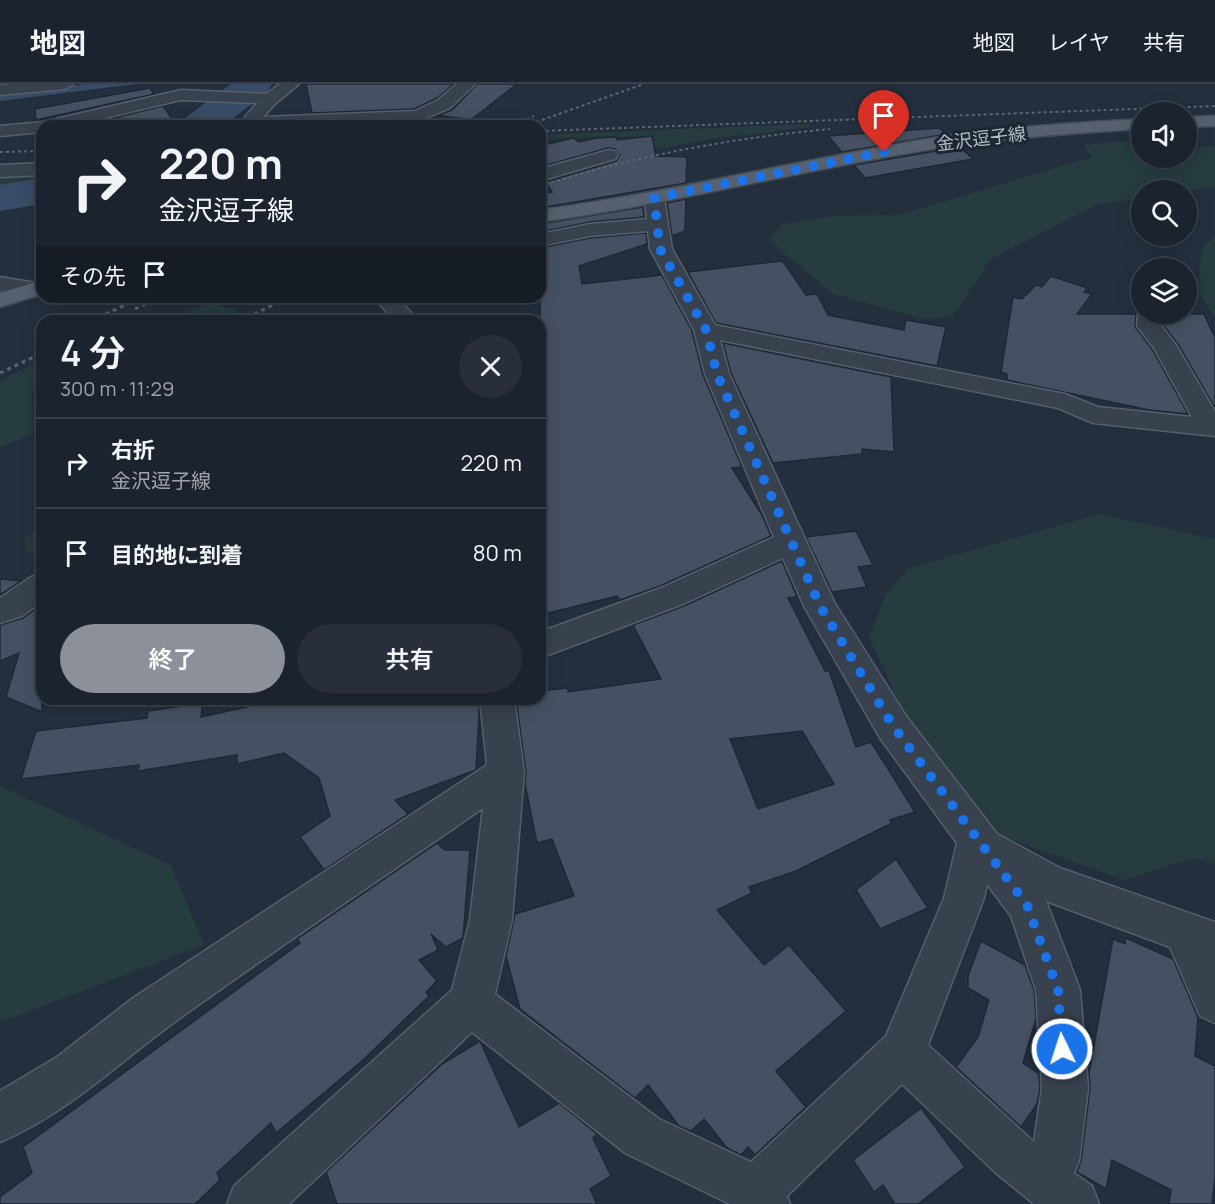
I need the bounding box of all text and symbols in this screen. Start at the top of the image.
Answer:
text: 地図 [30,23,86,61]
text: 地図 [973,28,1015,56]
text: レイヤ [1048,28,1110,56]
text: 共有 [1143,28,1185,56]
pin [858,90,909,152]
icon: arrive [867,99,900,132]
map controls [1131,102,1197,324]
button: sound [1131,102,1197,168]
street label: 金沢逗子線 [935,121,1027,155]
text: 220 m [159,134,283,192]
icon: right [60,144,138,222]
button: search [1131,180,1197,246]
text: 金沢逗子線 [159,191,294,228]
icon: arrive [138,258,171,291]
button: layers [1131,258,1197,324]
text: その先 [60,261,126,291]
text: 4 分 [60,328,125,377]
button: close [459,335,522,398]
text: 300 m · 11:29 [60,375,174,402]
text: 右折 [111,435,155,465]
icon: right [60,447,93,480]
text: 220 m [460,448,522,478]
text: 金沢逗子線 [111,467,211,494]
icon: arrive [60,537,93,570]
text: 80 m [473,538,522,568]
text: 目的地に到着 [111,540,243,570]
button: 終了 [60,624,285,693]
button: 共有 [297,624,522,693]
position arrow [1030,1017,1094,1081]

